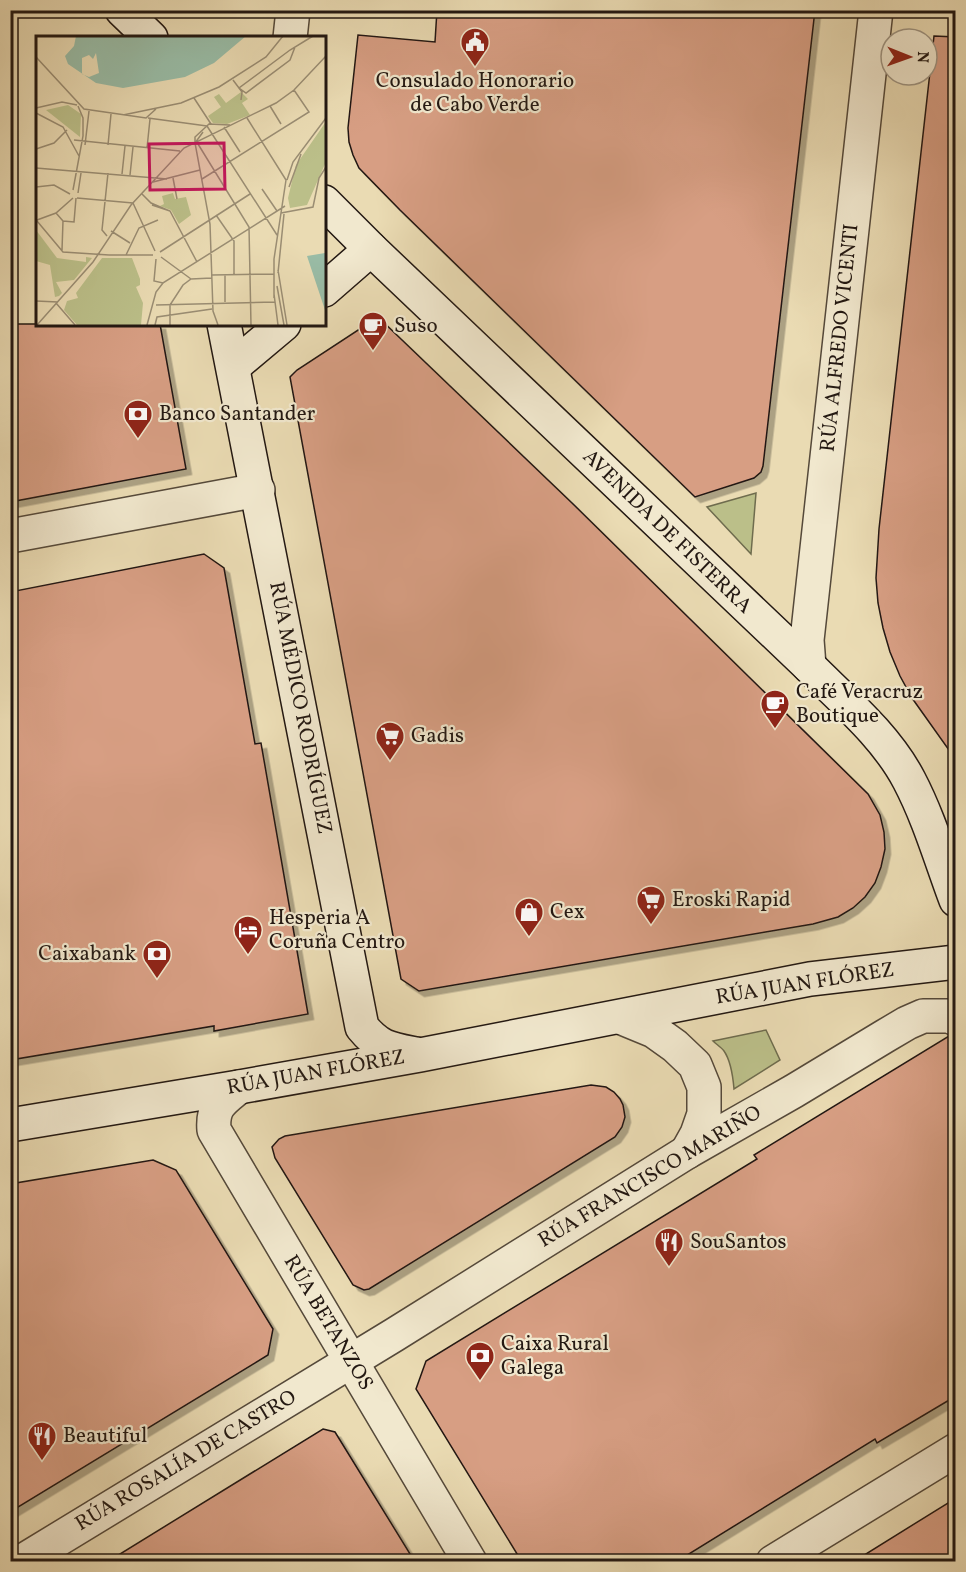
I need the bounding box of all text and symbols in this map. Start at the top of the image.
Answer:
public building icon: Consulado Honorario de Cabo Verde [459,26,491,68]
north arrow [879,27,939,87]
inset map [36,36,326,326]
text: N [911,51,933,64]
place label: Consulado Honorario de Cabo Verde [376,67,574,120]
street label: RÚA ALFREDO VICENTI [814,223,866,453]
cafe icon: Suso [357,310,389,352]
place label: Suso [394,312,438,341]
bank icon: Banco Santander [122,398,154,440]
place label: Banco Santander [159,400,316,429]
street label: AVENIDA DE FISTERRA [576,443,758,621]
street label: RÚA MÉDICO RODRÍGUEZ [261,579,339,837]
place label: Café Veracruz Boutique [796,678,923,731]
cafe icon: Café Veracruz Boutique [759,688,791,730]
supermarket icon: Gadis [374,720,406,762]
place label: Gadis [411,722,464,751]
supermarket icon: Eroski Rapid [635,884,667,926]
place label: Eroski Rapid [672,886,791,915]
shop icon: Cex [513,896,545,938]
place label: Cex [550,898,585,927]
place label: Hesperia A Coruña Centro [269,904,405,957]
hotel icon: Hesperia A Coruña Centro [232,914,264,956]
bank icon: Caixabank [141,938,173,980]
place label: Caixabank [38,940,137,969]
street label: RÚA JUAN FLÓREZ [714,956,896,1012]
street label: RÚA JUAN FLÓREZ [225,1043,407,1103]
street label: RÚA FRANCISCO MARIÑO [533,1099,767,1255]
restaurant icon: SouSantos [653,1226,685,1268]
place label: SouSantos [690,1228,787,1257]
street label: RÚA BETANZOS [276,1250,380,1396]
place label: Caixa Rural Galega [501,1330,609,1383]
bank icon: Caixa Rural Galega [464,1340,496,1382]
street label: RÚA ROSALÍA DE CASTRO [70,1383,302,1539]
restaurant icon: Beautiful [26,1420,58,1462]
place label: Beautiful [63,1422,147,1451]

